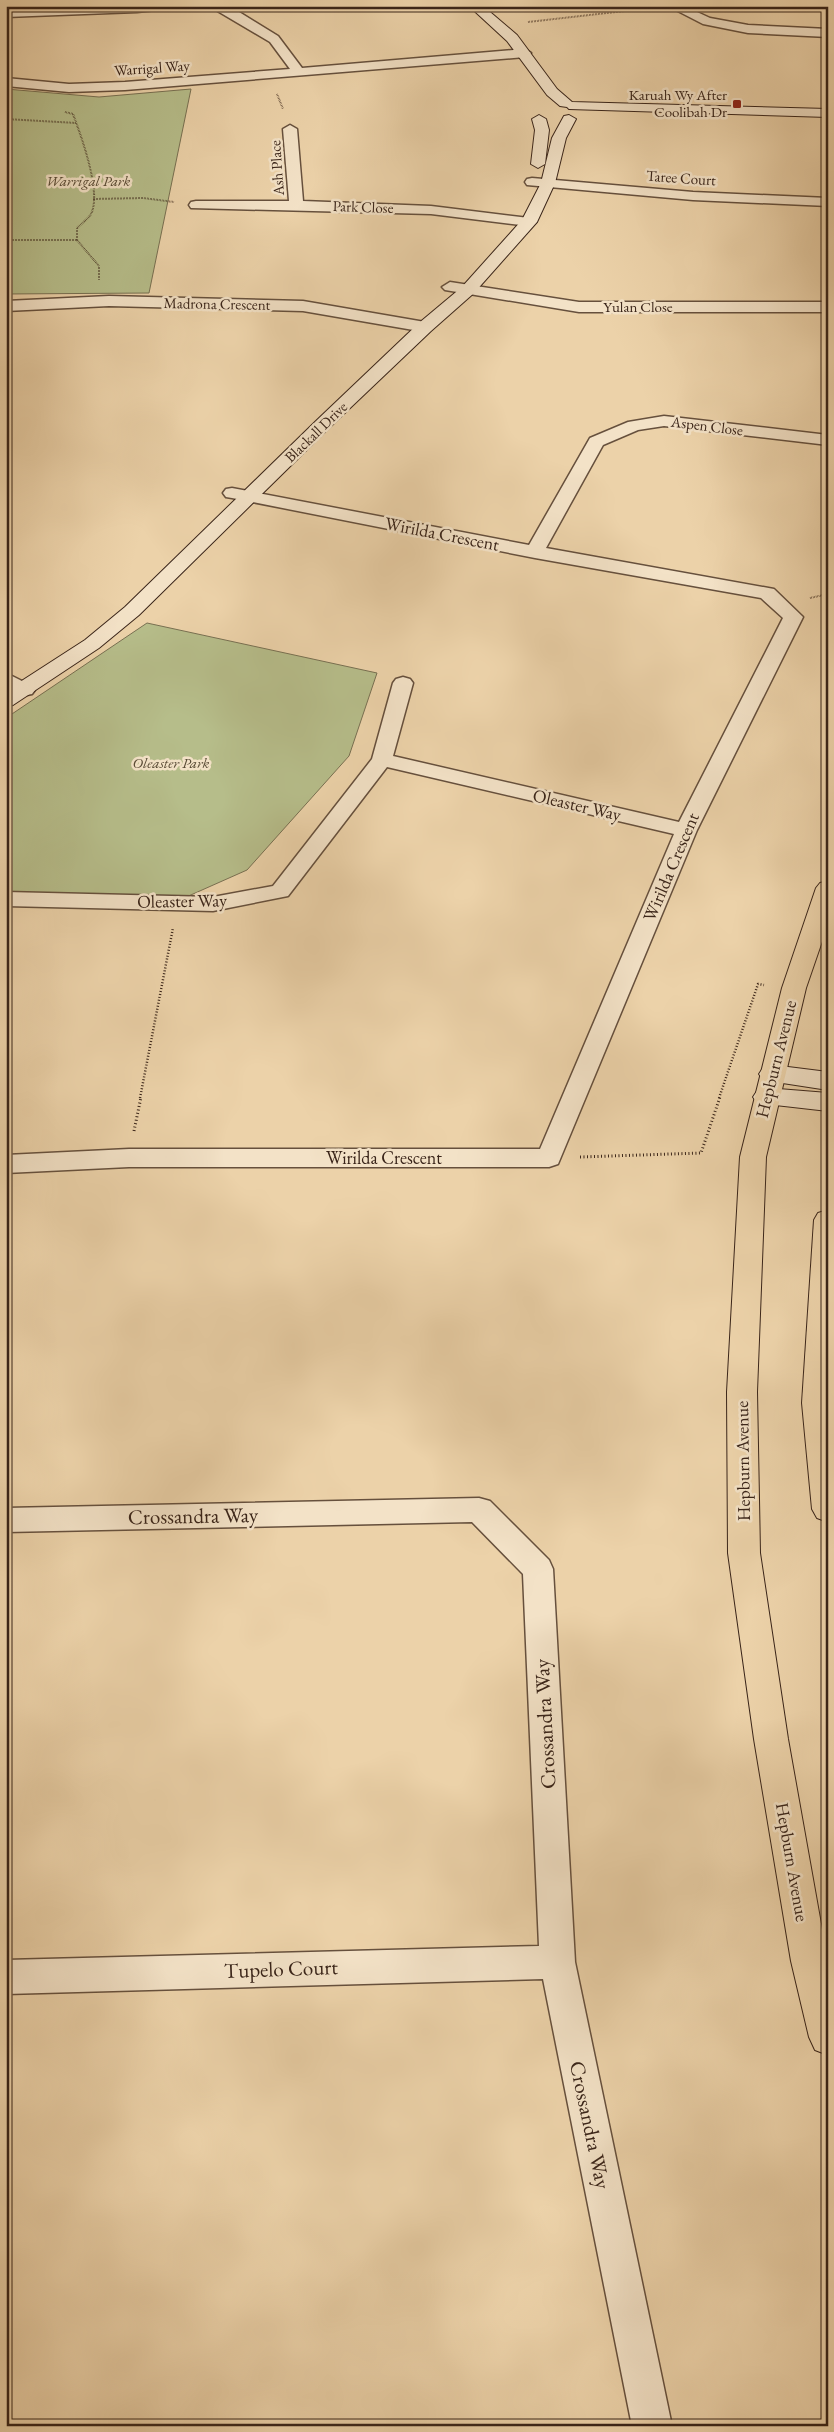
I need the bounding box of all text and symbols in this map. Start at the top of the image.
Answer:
street label: Warrigal Way [114,55,191,80]
place label: Karuah Wy After Coolibah Dr [629,85,727,121]
marker: Karuah Wy After Coolibah Dr [731,98,743,110]
street label: Ash Place [265,140,288,197]
street label: Taree Court [646,166,717,189]
park label: Warrigal Park [46,171,130,190]
street label: Park Close [332,196,394,217]
street label: Madrona Crescent [163,293,271,314]
street label: Yulan Close [603,297,673,316]
street label: Blackall Drive [280,397,351,466]
street label: Aspen Close [669,412,744,439]
street label: Wirilda Crescent [383,511,502,556]
park label: Oleaster Park [133,753,210,772]
street label: Oleaster Way [531,783,624,826]
street label: Wirilda Crescent [637,809,704,925]
street label: Oleaster Way [137,888,227,913]
street label: Hepburn Avenue [750,998,801,1120]
street label: Wirilda Crescent [326,1146,442,1169]
street label: Hepburn Avenue [730,1401,755,1521]
street label: Crossandra Way [128,1501,259,1530]
street label: Crossandra Way [528,1658,561,1790]
street label: Hepburn Avenue [771,1801,814,1923]
street label: Tupelo Court [224,1953,339,1984]
street label: Crossandra Way [564,2058,617,2192]

